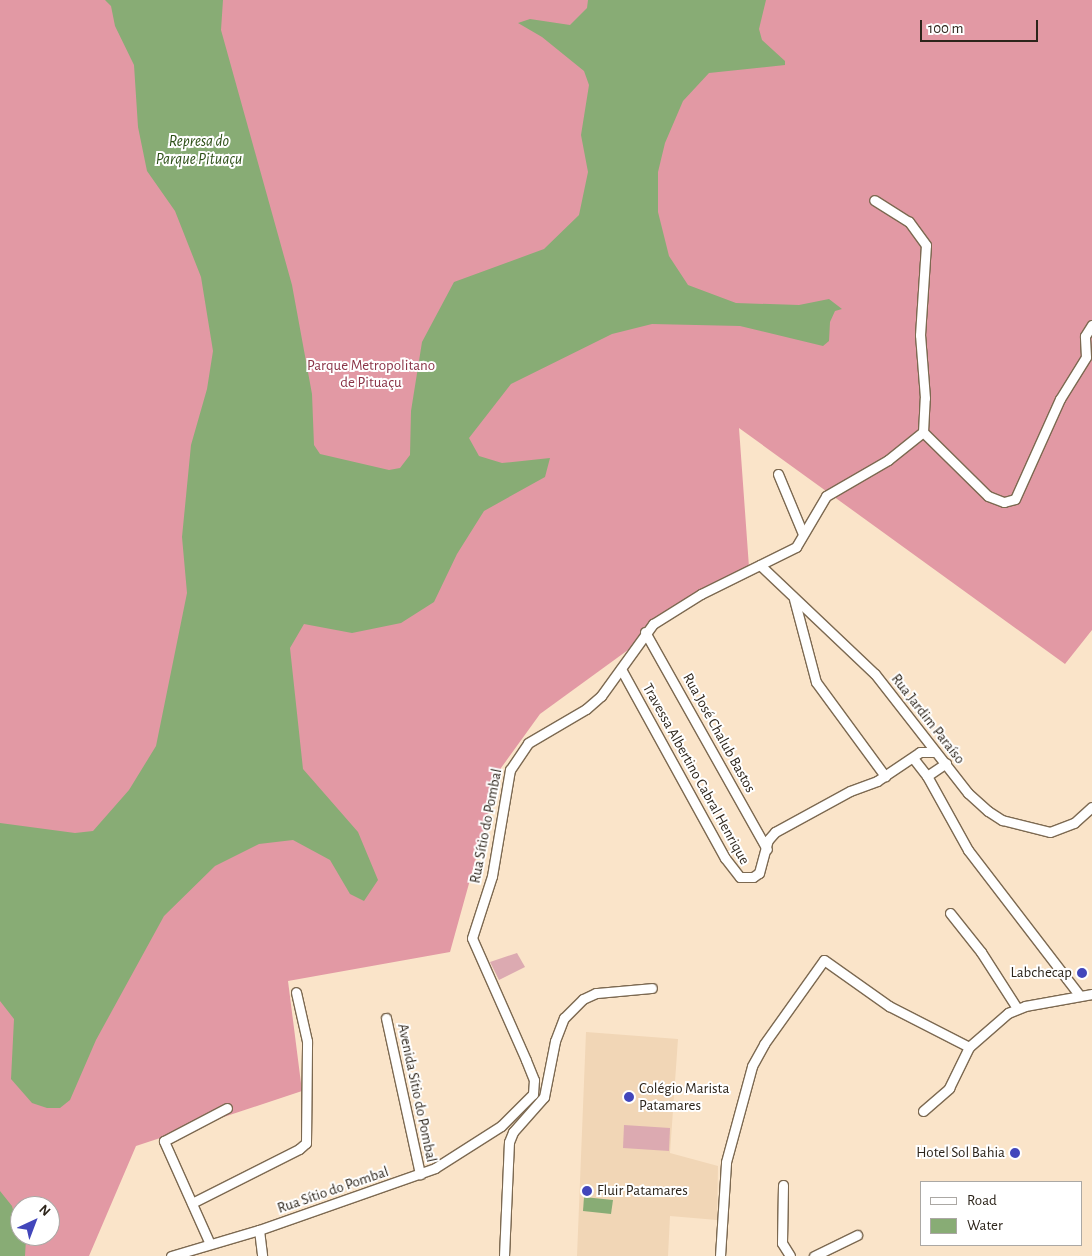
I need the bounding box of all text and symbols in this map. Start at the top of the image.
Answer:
scale bar [922,10,1040,42]
text: 100 m [928,21,963,36]
water label: Represa do Parque Pituaçu [156,131,242,169]
park label: Parque Metropolitano de Pituaçu [307,356,435,391]
street label: Rua José Chalub Bastos [679,670,759,796]
street label: Rua Jardim Paraíso [887,670,969,768]
street label: Travessa Albertino Cabral Henrique [639,680,753,868]
street label: Rua Sítio do Pombal [466,767,506,885]
place label: Labchecap [1010,964,1072,982]
marker: Labchecap [1076,967,1088,979]
street label: Avenida Sítio do Pombal [394,1022,440,1164]
place label: Colégio Marista Patamares [639,1079,729,1114]
marker: Colégio Marista Patamares [623,1091,635,1103]
place label: Hotel Sol Bahia [916,1144,1005,1162]
marker: Hotel Sol Bahia [1009,1147,1021,1159]
street label: Rua Sítio do Pombal [275,1163,391,1217]
legend [920,1181,1082,1246]
place label: Fluir Patamares [597,1182,688,1200]
marker: Fluir Patamares [581,1185,593,1197]
text: Road [967,1193,997,1208]
north arrow [10,1196,60,1246]
text: N [36,1202,53,1219]
text: Water [967,1218,1003,1233]

